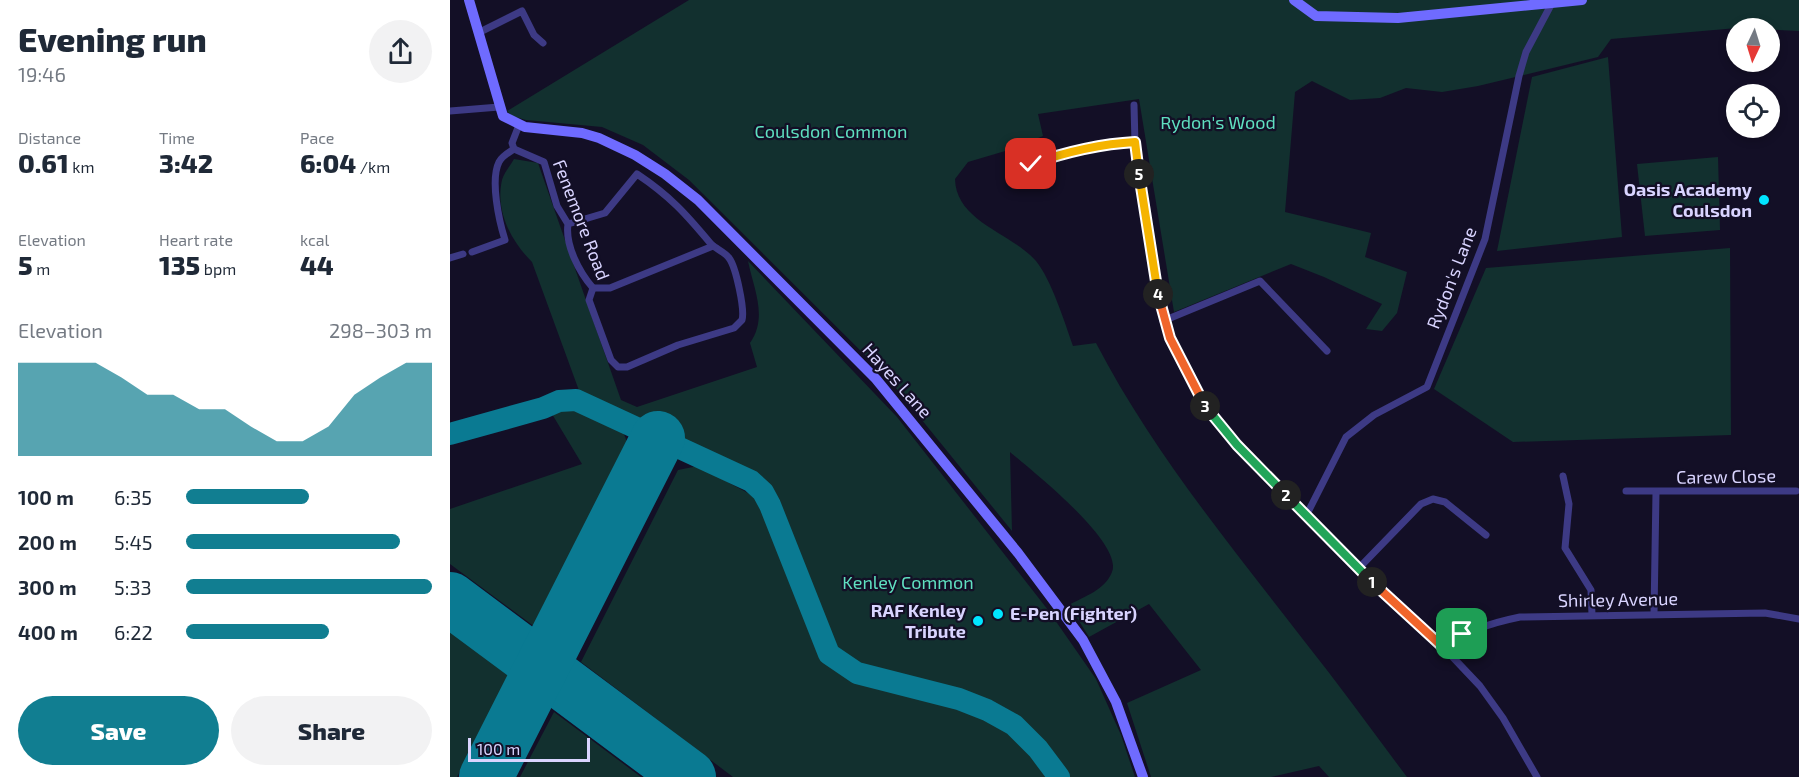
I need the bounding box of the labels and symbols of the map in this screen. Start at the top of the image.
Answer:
north arrow [1726,18,1780,72]
park label: Rydon's Wood [1160,111,1276,133]
park label: Coulsdon Common [755,120,907,142]
pin [1005,138,1056,189]
street label: Fenemore Road [549,156,615,283]
pin: 5 [1124,159,1154,189]
place label: Oasis Academy Coulsdon [1624,178,1753,221]
marker: Oasis Academy Coulsdon [1757,193,1771,207]
street label: Rydon's Lane [1422,223,1481,332]
pin: 4 [1143,279,1173,309]
street label: Hayes Lane [858,338,937,422]
pin: 3 [1190,391,1220,421]
street label: Carew Close [1676,464,1776,488]
pin: 2 [1271,480,1301,510]
pin: 1 [1357,567,1387,597]
park label: Kenley Common [842,571,974,593]
street label: Shirley Avenue [1558,587,1678,611]
place label: RAF Kenley Tribute [871,599,967,642]
place label: E-Pen (Fighter) [1010,602,1137,624]
marker: E-Pen (Fighter) [991,607,1005,621]
pin [1436,608,1487,659]
marker: RAF Kenley Tribute [971,614,985,628]
scale bar [468,735,590,762]

